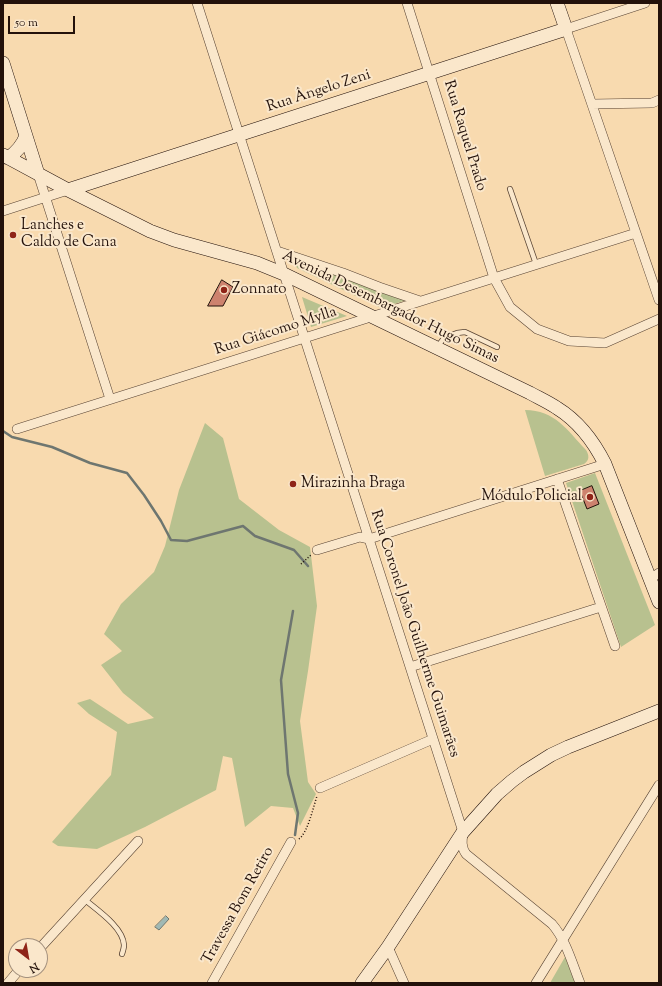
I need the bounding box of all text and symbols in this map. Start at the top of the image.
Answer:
scale bar [10,8,77,34]
text: 50 m [15,14,38,32]
street label: Rua Ângelo Zeni [265,67,373,117]
street label: Rua Raquel Prado [439,78,489,194]
place label: Lanches e Caldo de Cana [21,217,117,252]
marker: Lanches e Caldo de Cana [8,230,18,240]
street label: Avenida Desembargador Hugo Simas [279,248,501,368]
place label: Zonnato [232,281,286,299]
marker: Zonnato [219,285,229,295]
street label: Rua Giácomo Mylla [213,304,339,360]
place label: Mirazinha Braga [301,475,405,493]
marker: Mirazinha Braga [288,479,298,489]
place label: Módulo Policial [481,488,582,506]
marker: Módulo Policial [585,492,595,502]
street label: Rua Coronel João Guilherme Guimarães [365,508,463,760]
street label: Travessa Bom Retiro [199,844,279,968]
north arrow [8,938,48,978]
text: N [26,958,42,977]

